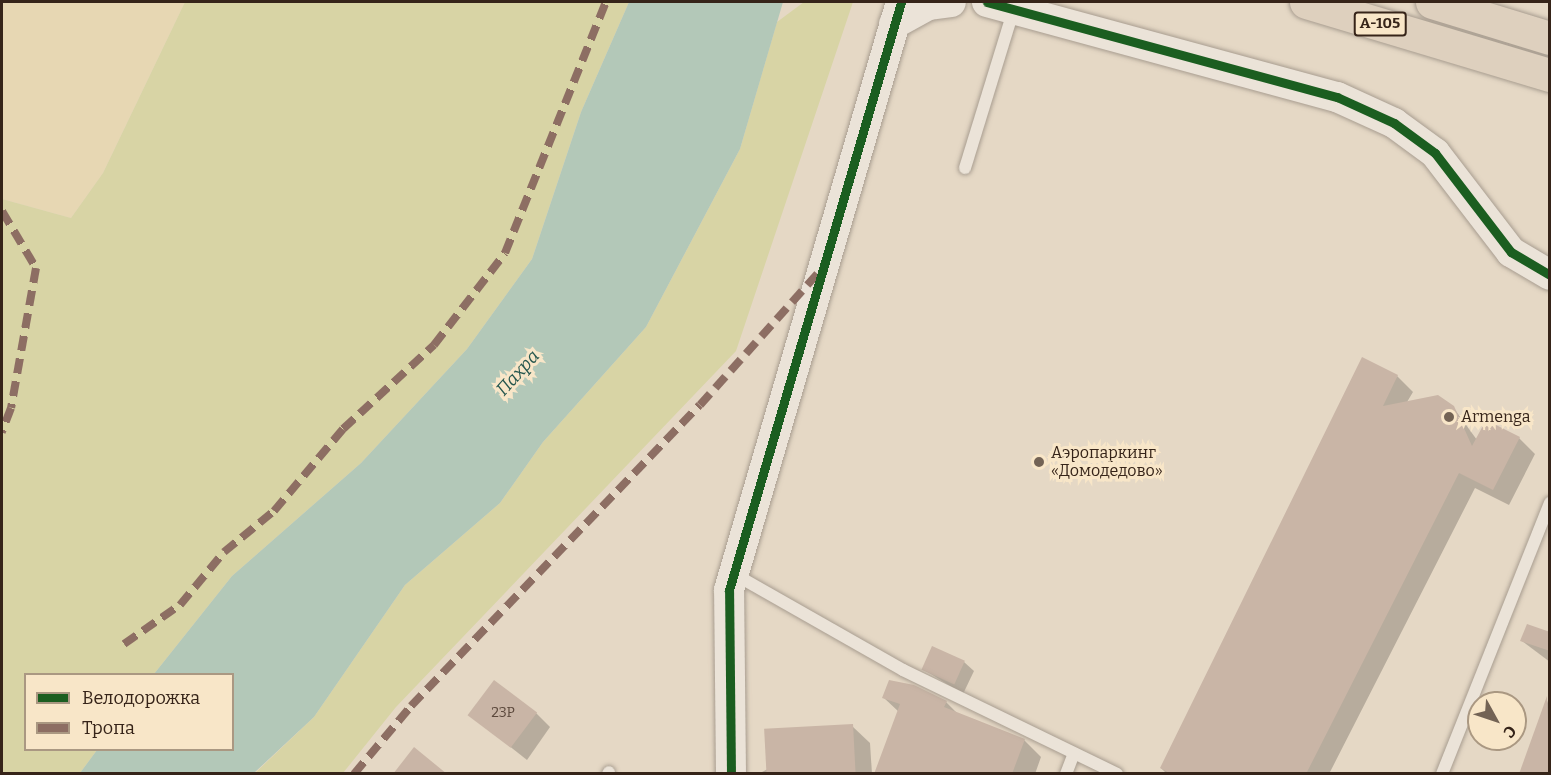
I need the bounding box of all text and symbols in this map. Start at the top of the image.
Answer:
road number: А-105 [1353,12,1407,36]
water label: Пахра [492,346,544,400]
place label: Armenga [1461,407,1531,427]
marker: Armenga [1442,410,1456,424]
place label: Аэропаркинг «Домодедово» [1051,443,1163,481]
marker: Аэропаркинг «Домодедово» [1032,455,1046,469]
legend [24,673,234,751]
text: Велодорожка [82,687,200,709]
north arrow [1467,691,1527,751]
house number: 23Р [491,705,515,721]
text: Тропа [82,717,135,739]
text: С [1499,722,1520,742]

